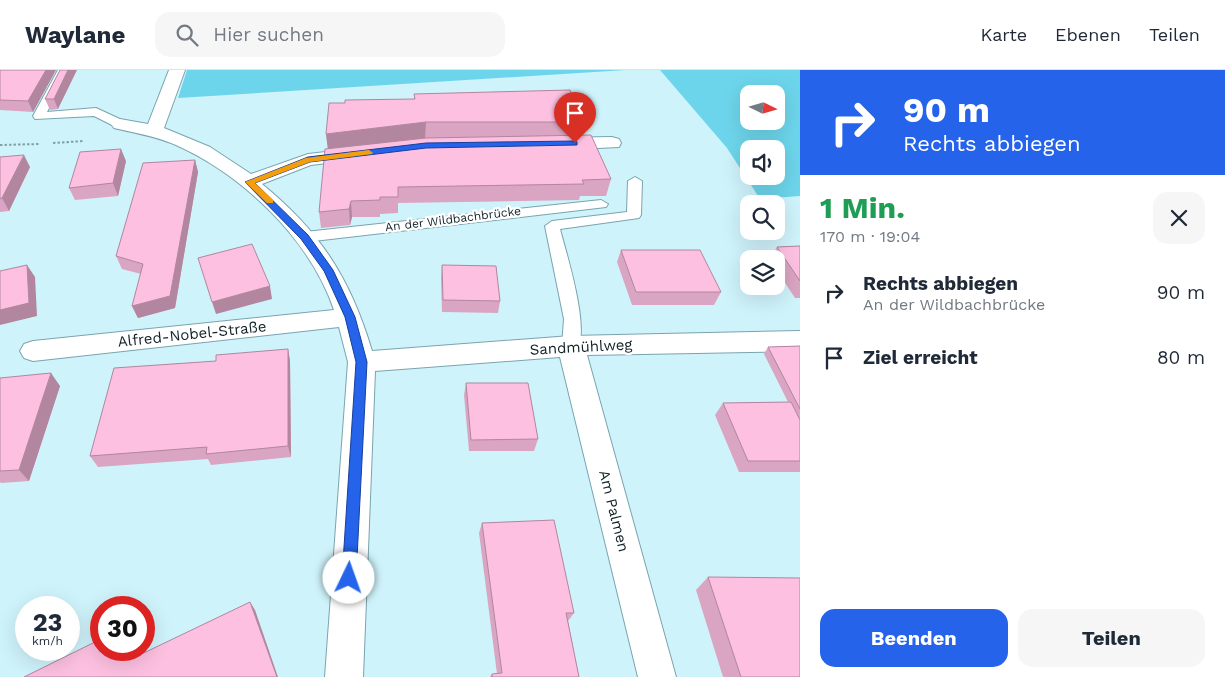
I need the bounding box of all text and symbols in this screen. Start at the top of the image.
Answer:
search box [155,12,505,57]
text: Waylane [25,21,125,49]
icon: search [173,21,201,49]
text: Hier suchen [213,23,324,46]
text: Karte [981,24,1027,45]
text: Ebenen [1055,24,1121,45]
text: Teilen [1149,24,1200,45]
north arrow [740,85,785,130]
map controls [740,85,785,295]
text: 90 m [903,89,990,131]
icon: right [820,90,885,155]
pin [554,92,596,143]
icon: arrive [561,99,589,127]
text: Rechts abbiegen [903,131,1081,156]
button: sound [740,140,785,185]
text: 1 Min. [820,190,905,225]
button: close [1153,192,1205,244]
button: search [740,195,785,240]
street label: An der Wildbachbrücke [384,204,522,234]
text: 170 m · 19:04 [820,227,920,246]
button: layers [740,250,785,295]
text: Rechts abbiegen [863,272,1018,295]
icon: right [820,279,848,307]
text: 90 m [1157,281,1205,304]
text: An der Wildbachbrücke [863,295,1045,314]
street label: Alfred-Nobel-Straße [117,317,267,351]
street label: Sandmühlweg [529,335,633,359]
icon: arrive [820,344,848,372]
text: Ziel erreicht [863,346,978,369]
text: 80 m [1157,346,1205,369]
street label: Am Palmen [595,468,633,554]
position arrow [322,551,374,603]
speed limit sign: 30 [90,596,155,661]
text: 23 [33,608,62,637]
button: Beenden [820,609,1008,667]
button: Teilen [1018,609,1205,667]
text: km/h [32,634,63,648]

